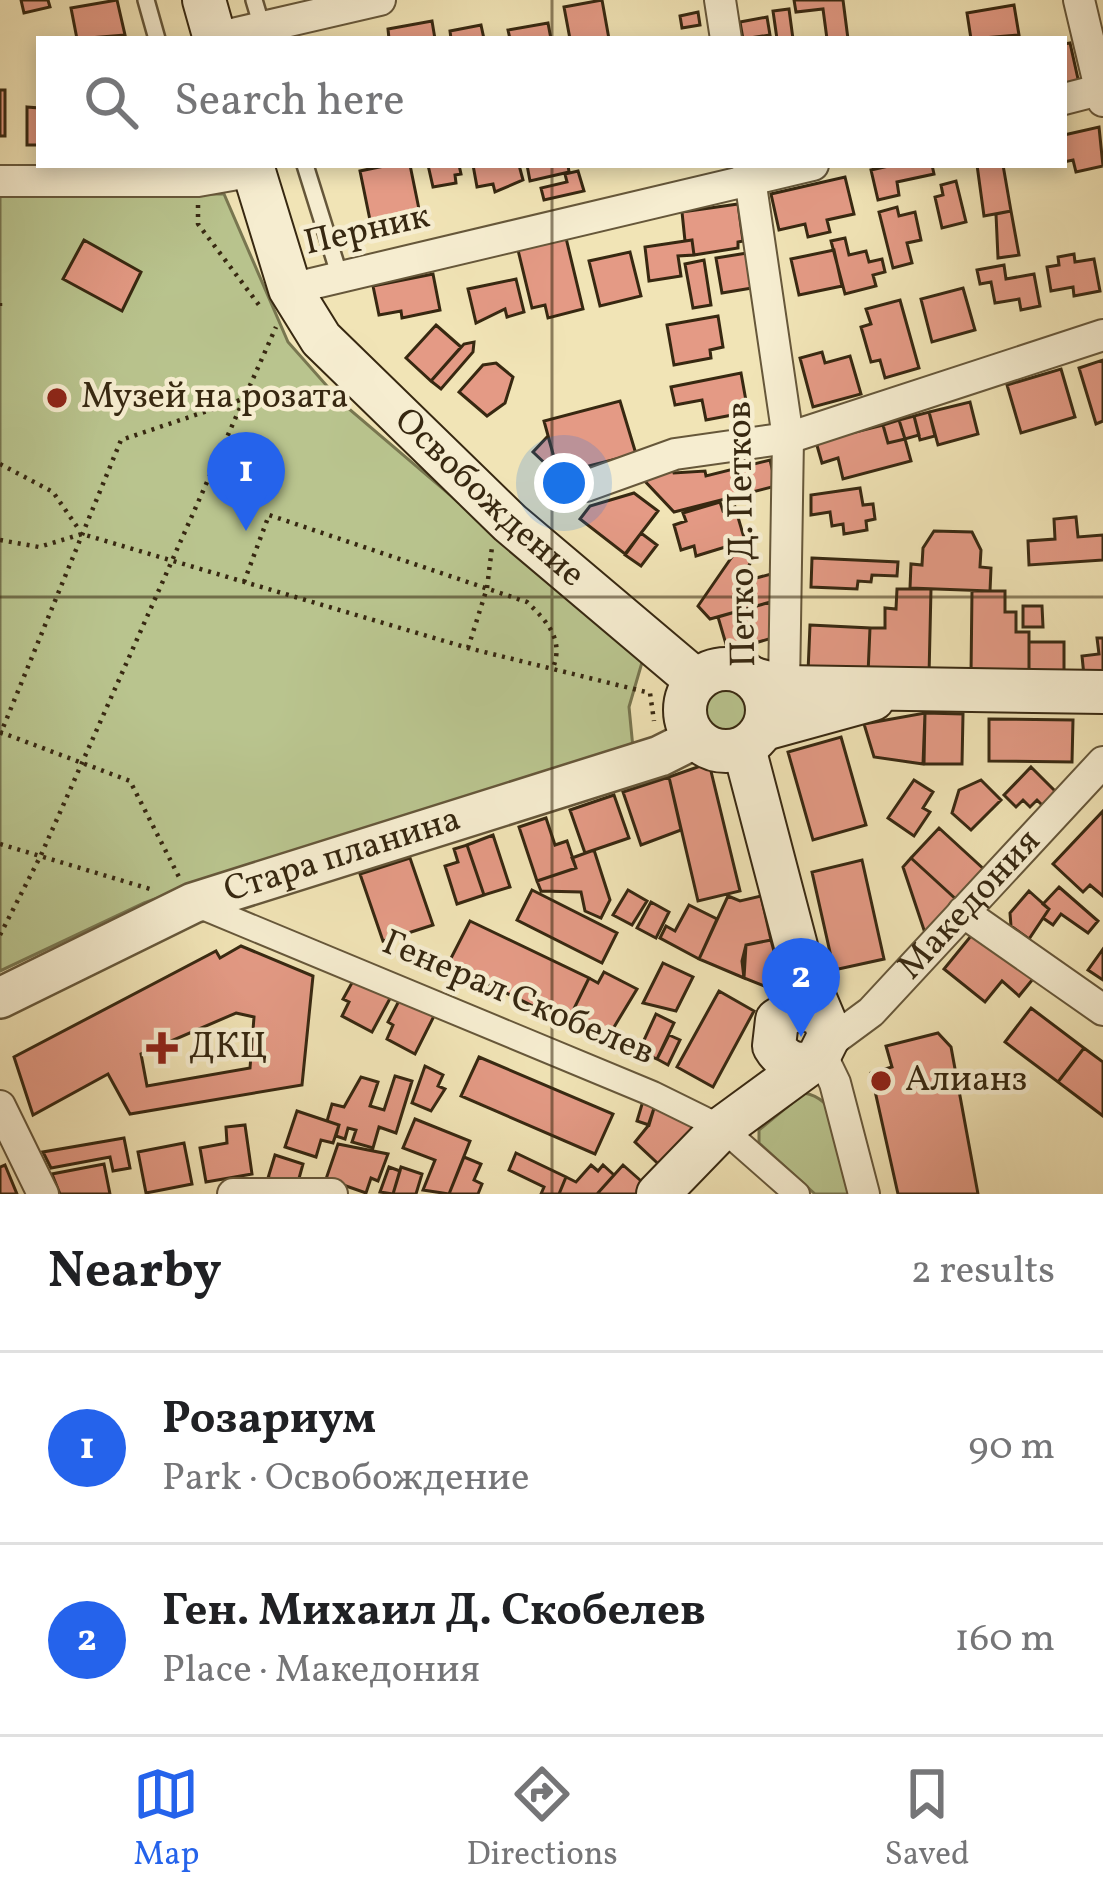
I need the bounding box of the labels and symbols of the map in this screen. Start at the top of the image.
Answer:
street label: Перник [299,192,435,270]
place label: Музей на розата [81,373,349,423]
marker: Музей на розата [44,385,70,411]
street label: Освобождение [382,397,595,600]
street label: Петко Д. Петков [716,401,770,667]
pin: 1 [207,432,285,531]
your location [534,453,594,513]
street label: Стара планина [218,795,467,917]
street label: Македония [887,819,1053,992]
street label: Генерал Скобелев [374,919,662,1079]
pin: 2 [762,938,840,1037]
place label: ДКЦ [189,1023,268,1073]
marker: ДКЦ [146,1032,178,1064]
place label: Алианз [905,1056,1027,1106]
marker: Алианз [868,1068,894,1094]

